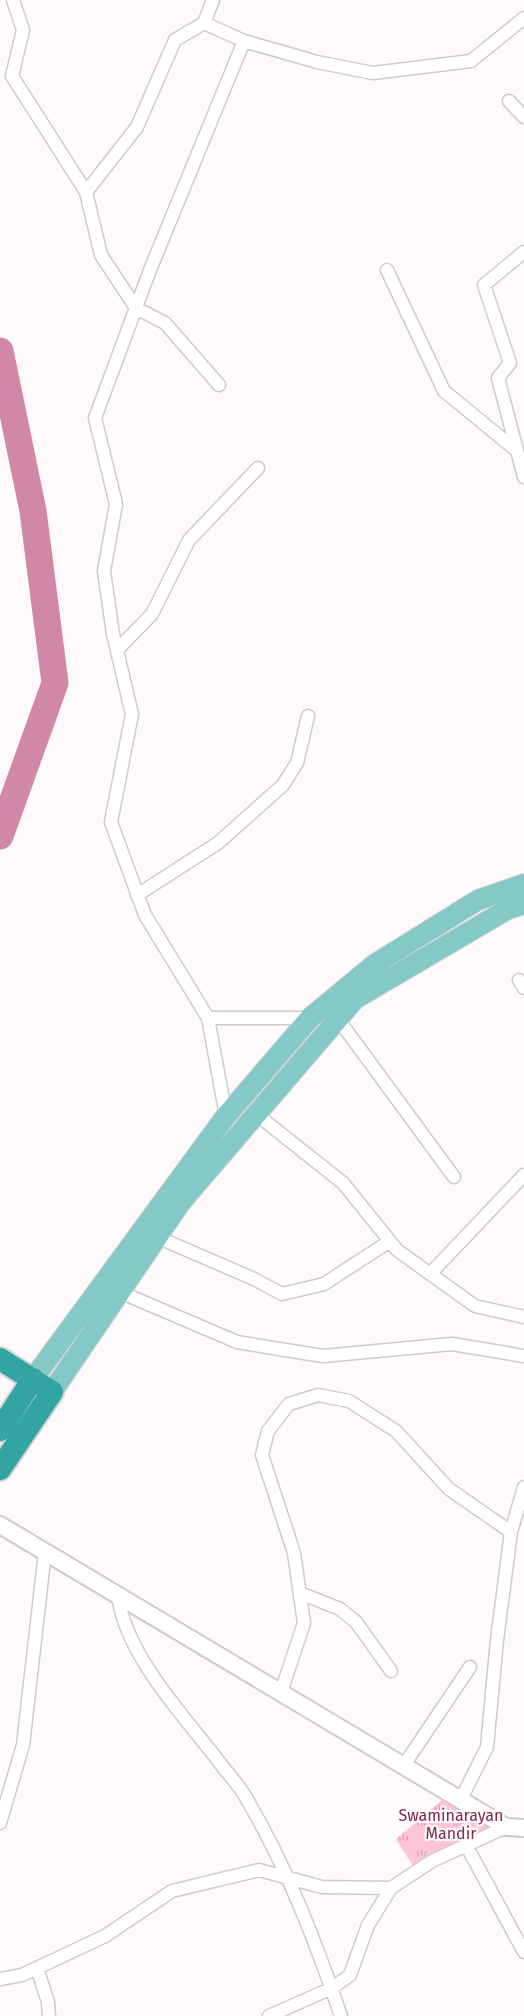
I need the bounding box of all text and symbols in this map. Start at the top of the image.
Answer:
park label: Swaminarayan Mandir [399,1806,503,1843]

